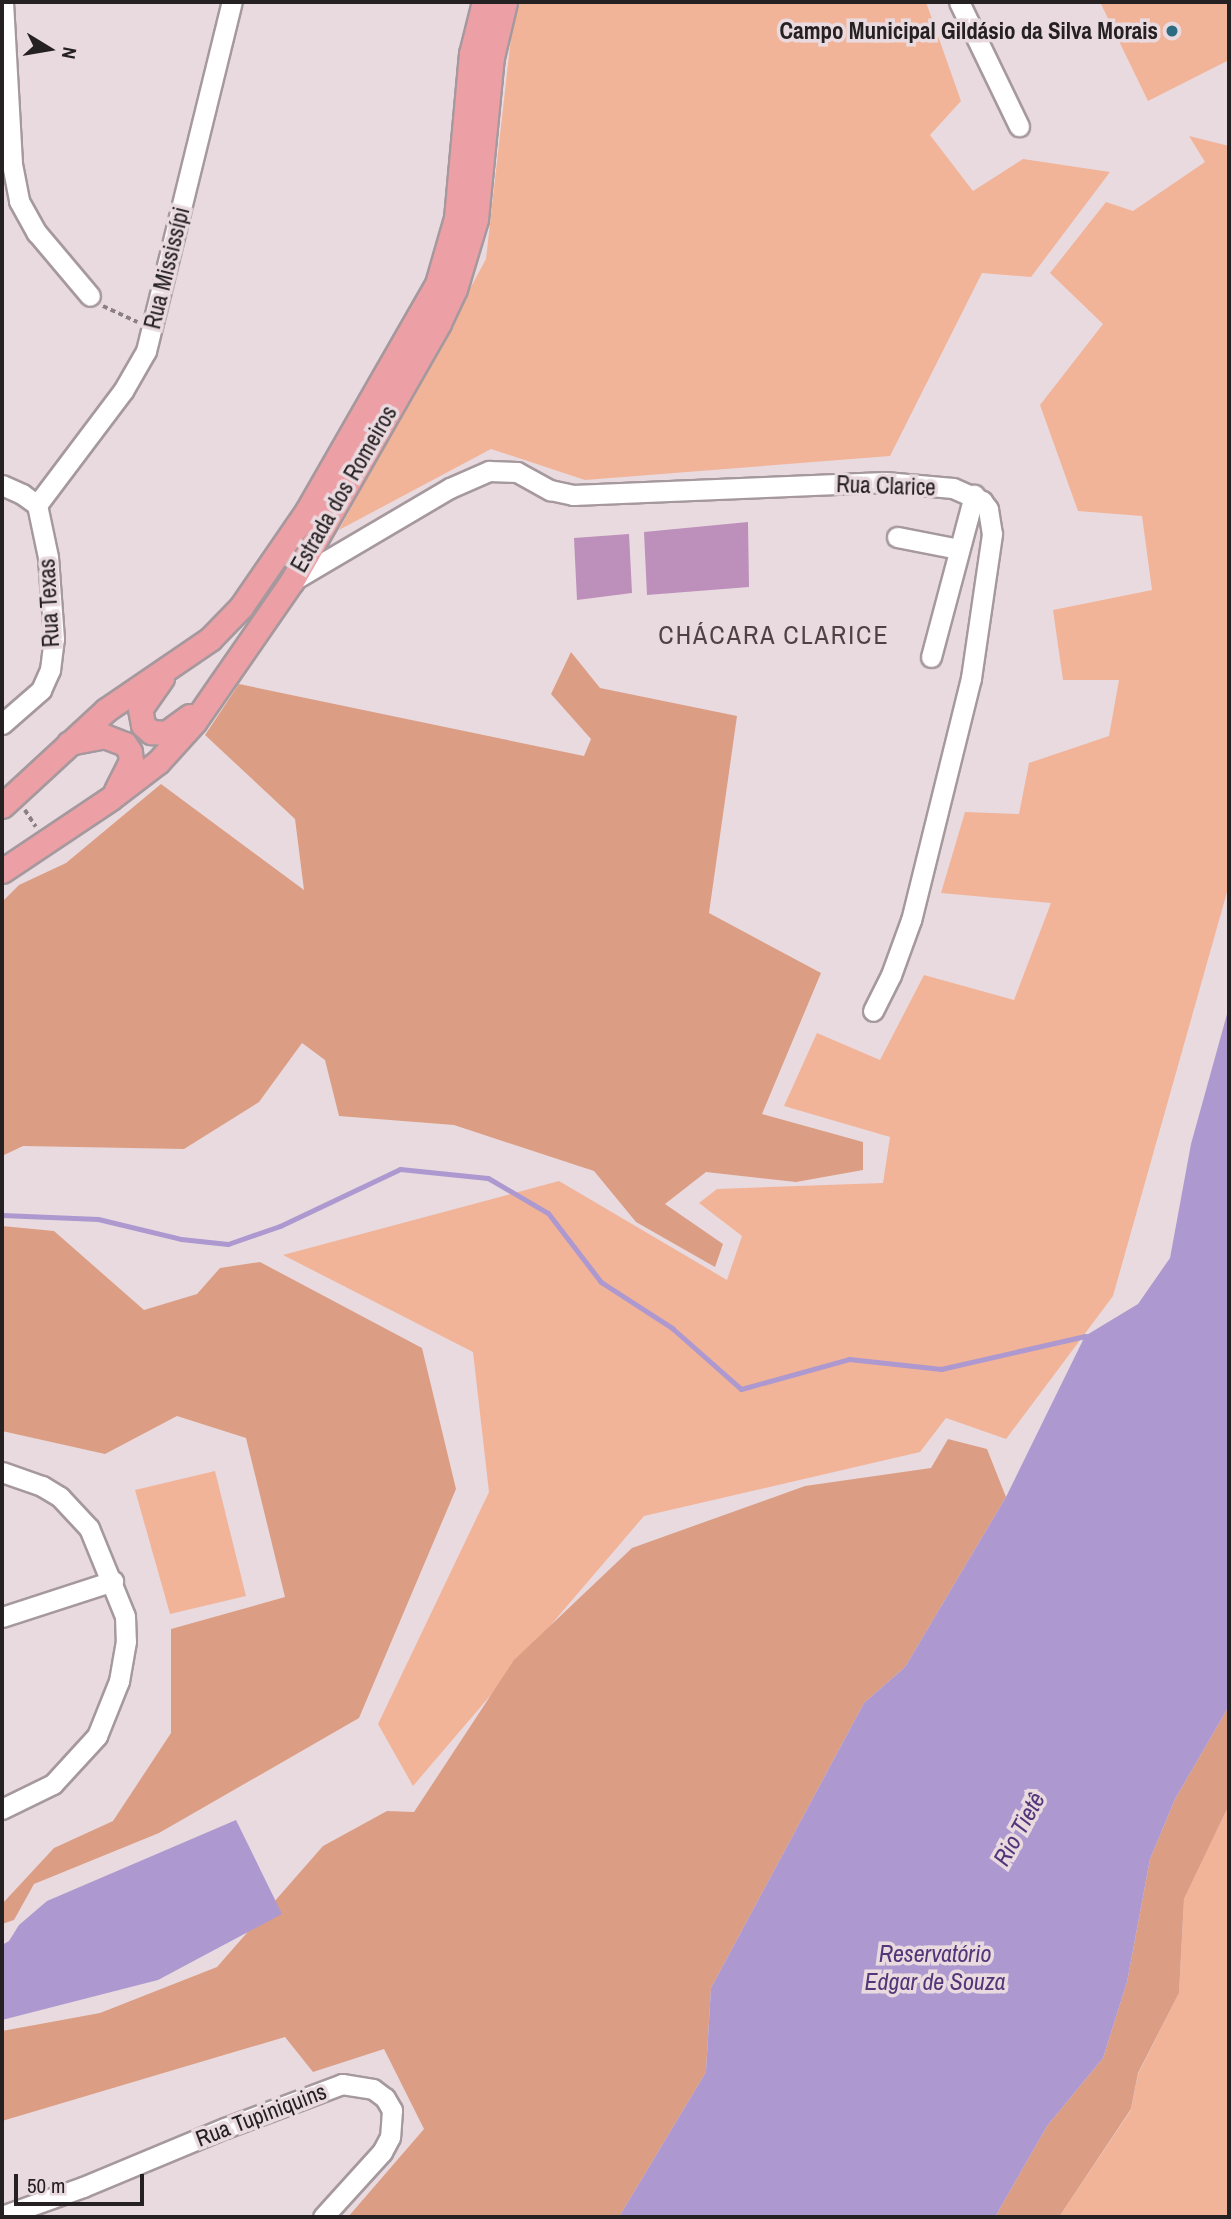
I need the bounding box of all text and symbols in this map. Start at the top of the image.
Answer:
north arrow [14,14,84,84]
place label: Campo Municipal Gildásio da Silva Morais [780,17,1158,45]
marker: Campo Municipal Gildásio da Silva Morais [1164,23,1180,39]
text: N [56,45,83,61]
street label: Rua Mississípi [139,204,195,332]
street label: Estrada dos Romeiros [285,401,403,577]
street label: Rua Clarice [836,470,936,502]
street label: Rua Texas [33,558,65,648]
district label: CHÁCARA CLARICE [660,619,888,651]
water label: Rio Tietê [987,1787,1051,1871]
water label: Reservatório Edgar de Souza [864,1940,1006,1996]
street label: Rua Tupiniquins [192,2077,330,2153]
scale bar [18,2160,147,2204]
text: 50 m [27,2171,65,2200]

